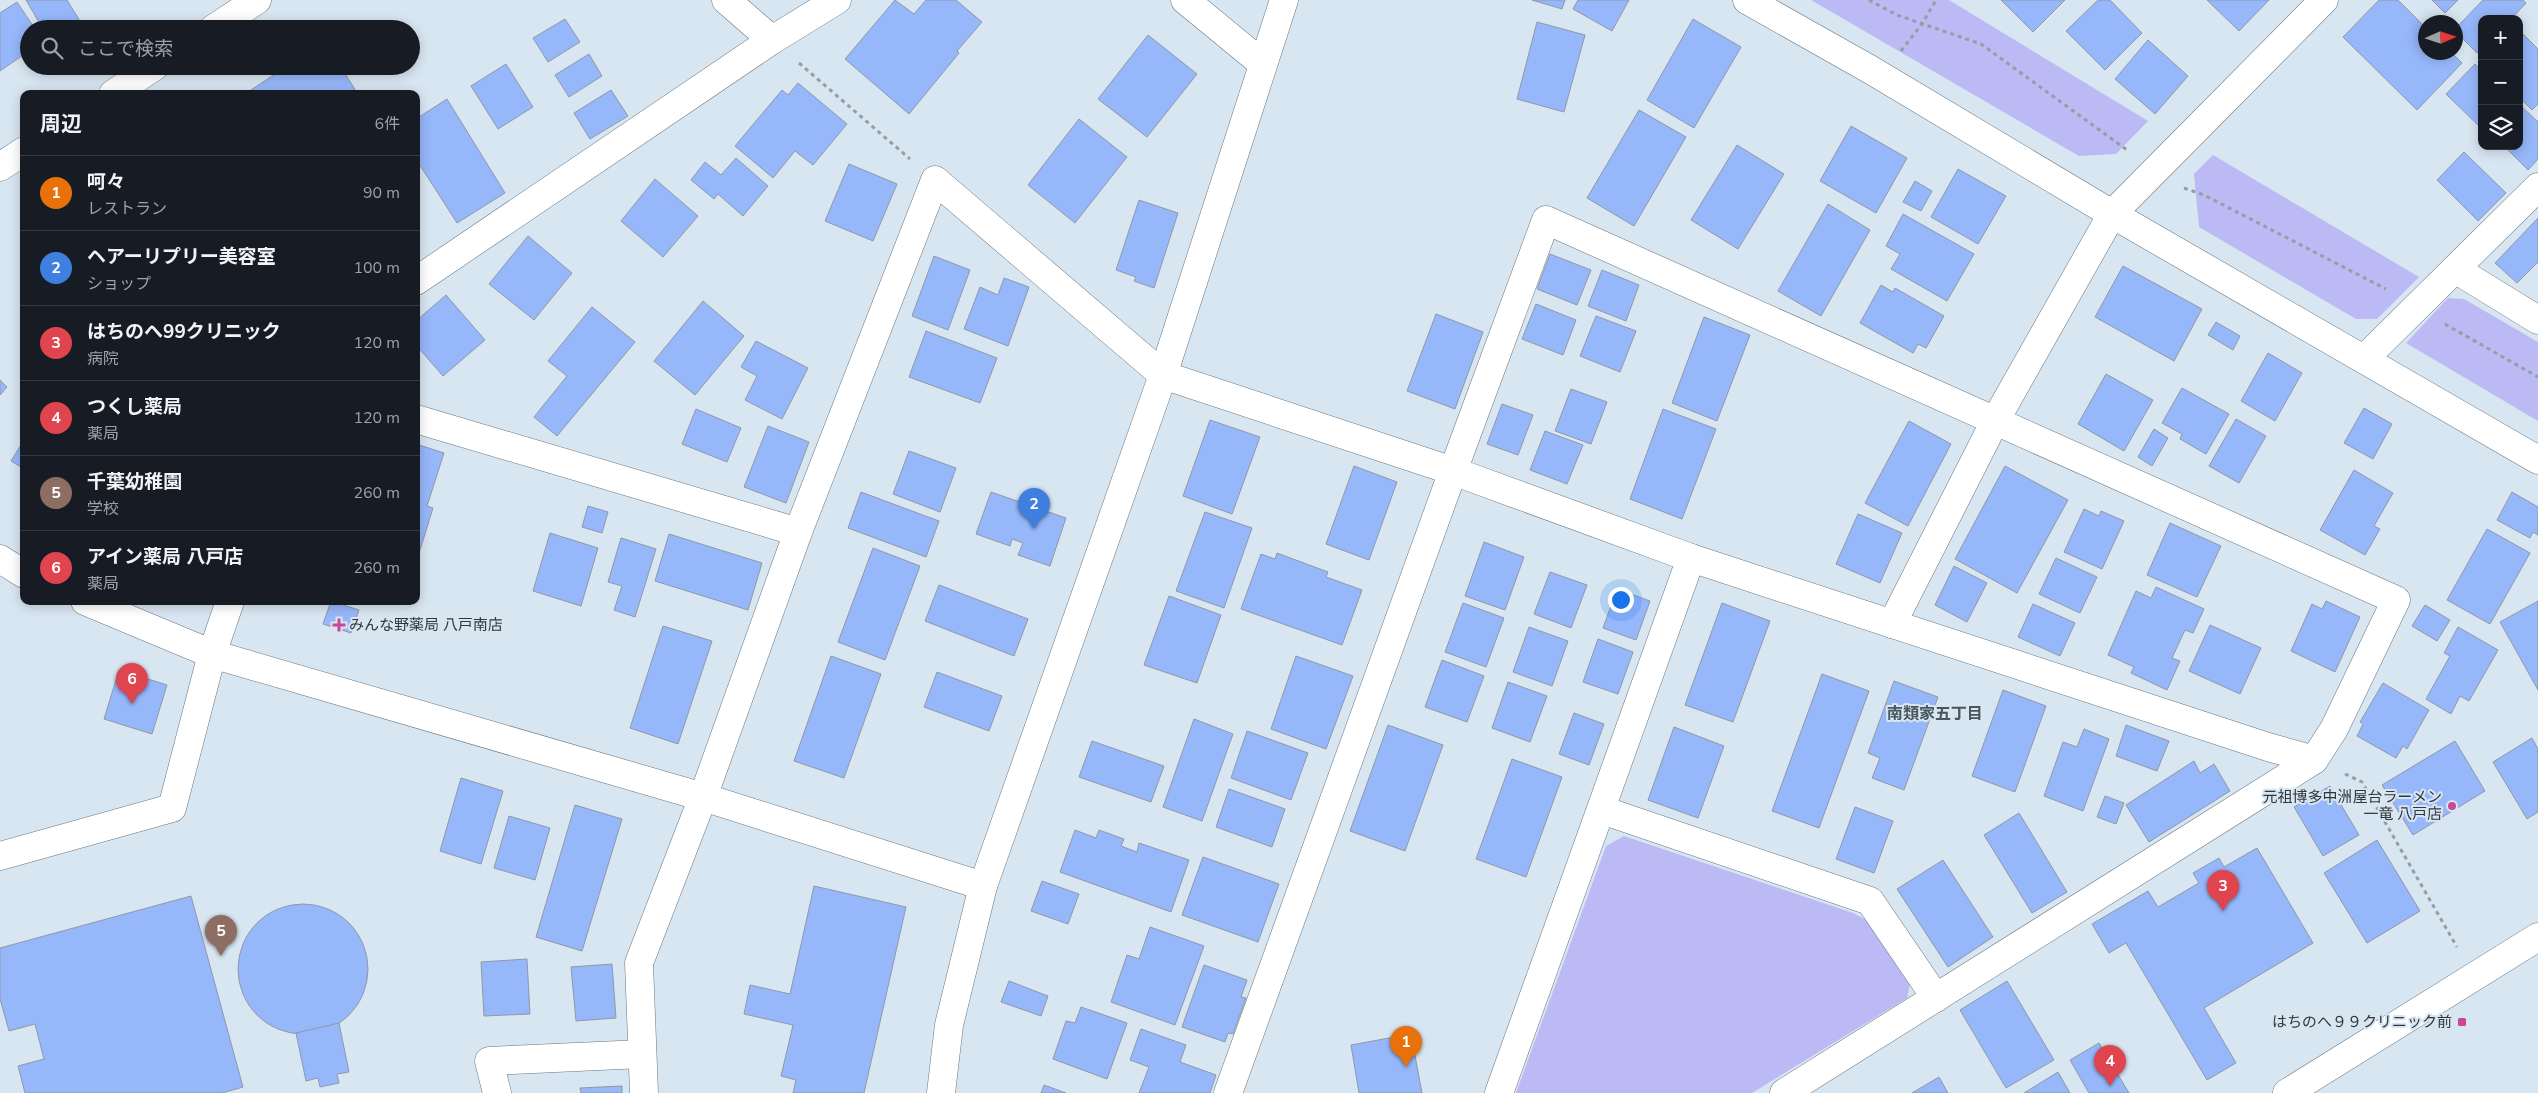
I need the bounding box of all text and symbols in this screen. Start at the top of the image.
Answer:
north arrow [2418,15,2463,60]
map controls [2478,15,2523,150]
button: + [2478,15,2523,60]
search box [20,20,420,75]
icon: search [38,34,66,62]
text: ここで検索 [78,36,173,62]
button: − [2478,60,2523,105]
button: layers [2478,105,2523,150]
text: 周辺 [40,110,82,138]
text: 6件 [374,113,400,135]
text: 呵々 [87,169,125,195]
text: 1 [51,182,61,204]
text: 90 m [363,182,400,204]
text: レストラン [87,198,167,220]
text: ヘアーリプリー美容室 [87,244,276,270]
text: 2 [51,257,61,279]
text: 100 m [353,257,400,279]
text: ショップ [87,273,151,295]
text: はちのへ99クリニック [87,319,281,345]
text: 3 [51,332,61,354]
text: 120 m [353,332,400,354]
text: 病院 [87,348,119,370]
text: つくし薬局 [87,394,182,420]
text: 4 [51,407,61,429]
text: 120 m [353,407,400,429]
text: 薬局 [87,423,119,445]
text: 千葉幼稚園 [87,469,182,495]
text: 5 [51,482,61,504]
text: 260 m [353,482,400,504]
pin: 2 [1018,488,1050,529]
text: 学校 [87,498,119,520]
text: アイン薬局 八戸店 [87,544,243,570]
text: 6 [51,557,61,579]
text: 260 m [353,557,400,579]
text: 薬局 [87,573,119,595]
your location [1608,587,1634,613]
place label: みんな野薬局 八戸南店 [349,615,503,635]
marker: みんな野薬局 八戸南店 [333,619,345,631]
pin: 6 [116,663,148,704]
district label: 南類家五丁目 [1887,703,1983,725]
place label: 元祖博多中洲屋台ラーメン 一竜 八戸店 [2263,787,2442,824]
marker: 元祖博多中洲屋台ラーメン 一竜 八戸店 [2446,800,2458,812]
pin: 3 [2207,870,2239,911]
pin: 5 [205,915,237,956]
place label: はちのへ９９クリニック前 [2272,1012,2452,1032]
marker: はちのへ９９クリニック前 [2456,1016,2468,1028]
pin: 1 [1390,1026,1422,1067]
pin: 4 [2094,1045,2126,1086]

